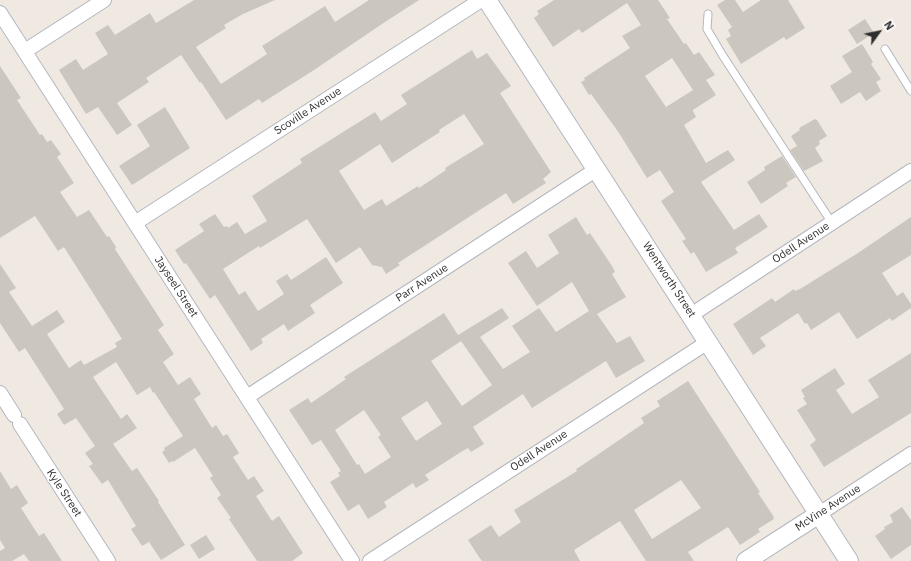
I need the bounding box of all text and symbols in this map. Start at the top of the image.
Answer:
north arrow [859,12,899,52]
text: N [881,18,897,33]
street label: Scoville Avenue [272,84,344,138]
street label: Odell Avenue [770,220,832,266]
street label: Wentworth Street [640,240,698,320]
street label: Jayseel Street [151,254,201,320]
street label: Parr Avenue [393,261,451,305]
street label: Odell Avenue [508,428,570,474]
street label: Kyle Street [44,467,84,519]
street label: McVine Avenue [793,482,863,534]

